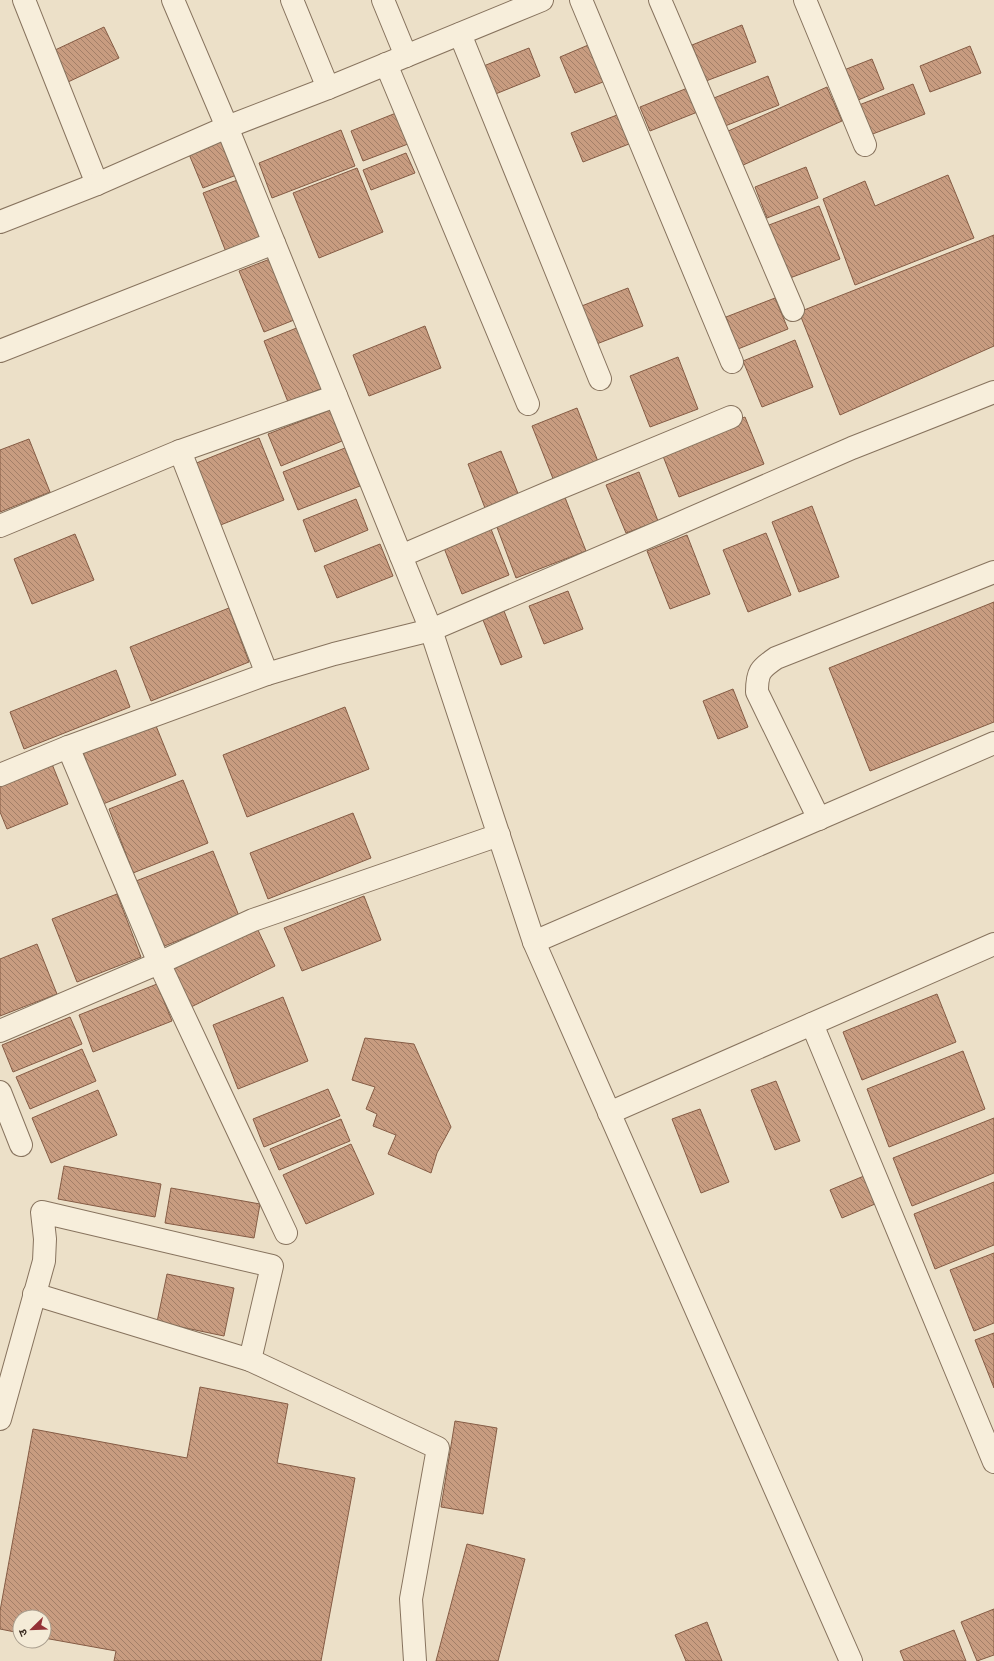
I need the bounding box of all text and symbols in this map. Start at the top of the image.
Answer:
north arrow [12,1609,52,1649]
text: उ [15,1627,30,1639]

